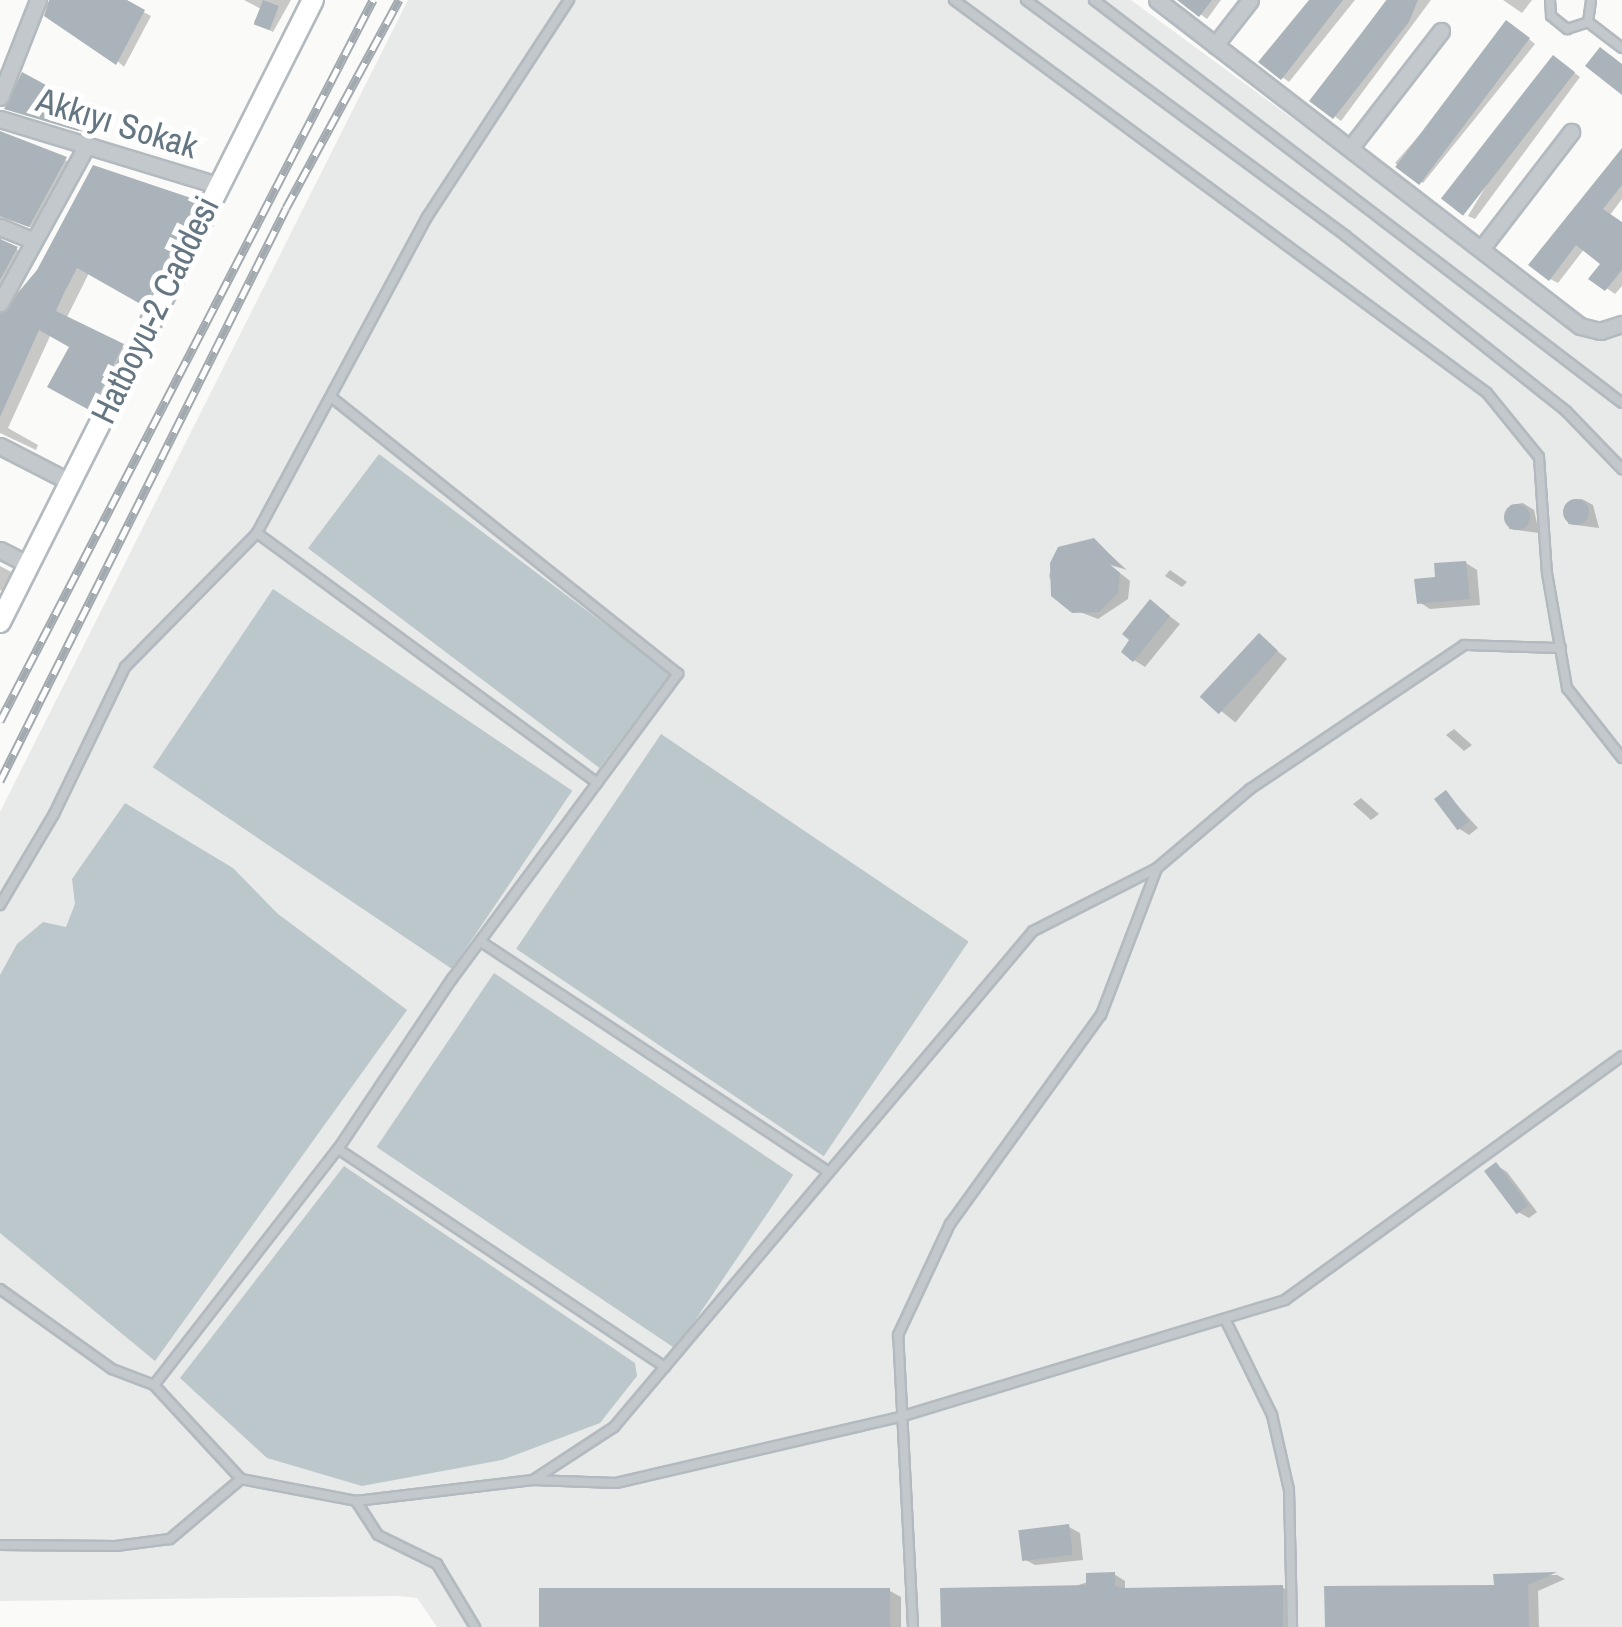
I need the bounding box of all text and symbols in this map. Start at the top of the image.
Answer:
street label: Akkıyı Sokak [32,79,202,167]
street label: Hatboyu-2 Caddesi [82,190,228,430]

